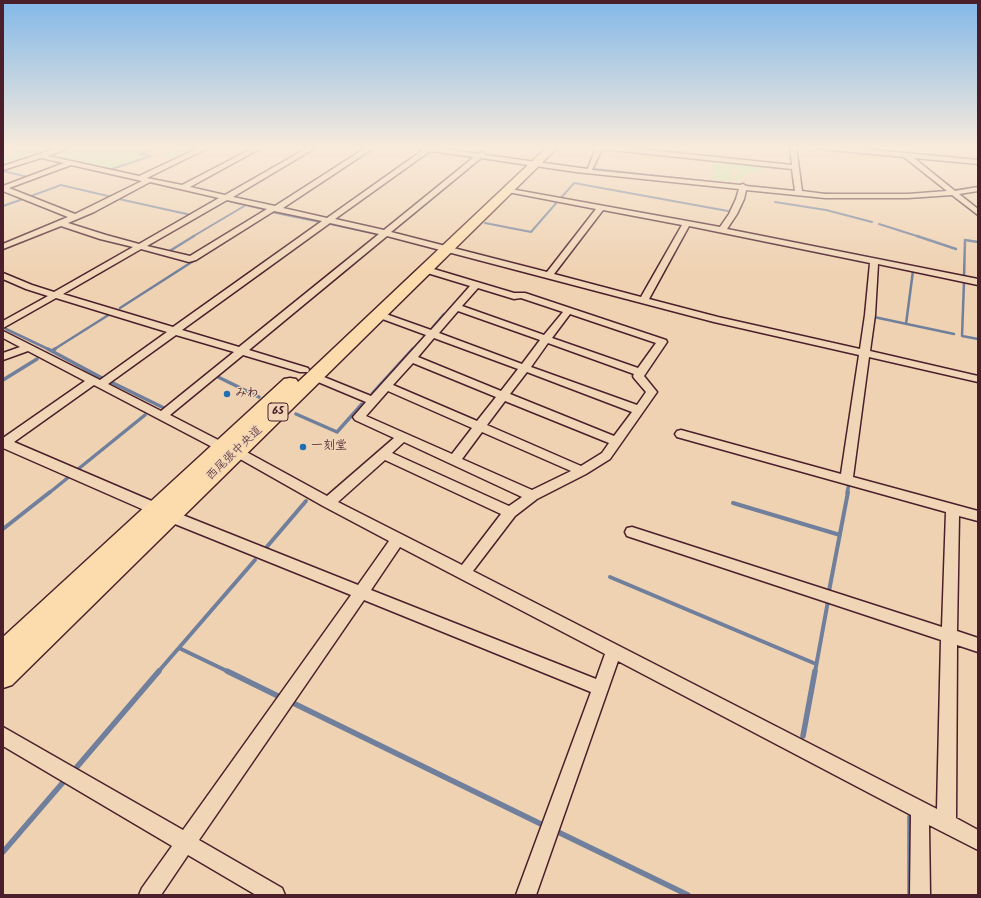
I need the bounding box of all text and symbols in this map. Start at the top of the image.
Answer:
place label: みわ [235,387,259,401]
marker: みわ [222,389,232,399]
road number: 65 [268,403,288,421]
street label: 西尾張中央道 [204,424,266,484]
place label: 一刻堂 [311,440,347,454]
marker: 一刻堂 [298,442,308,452]

